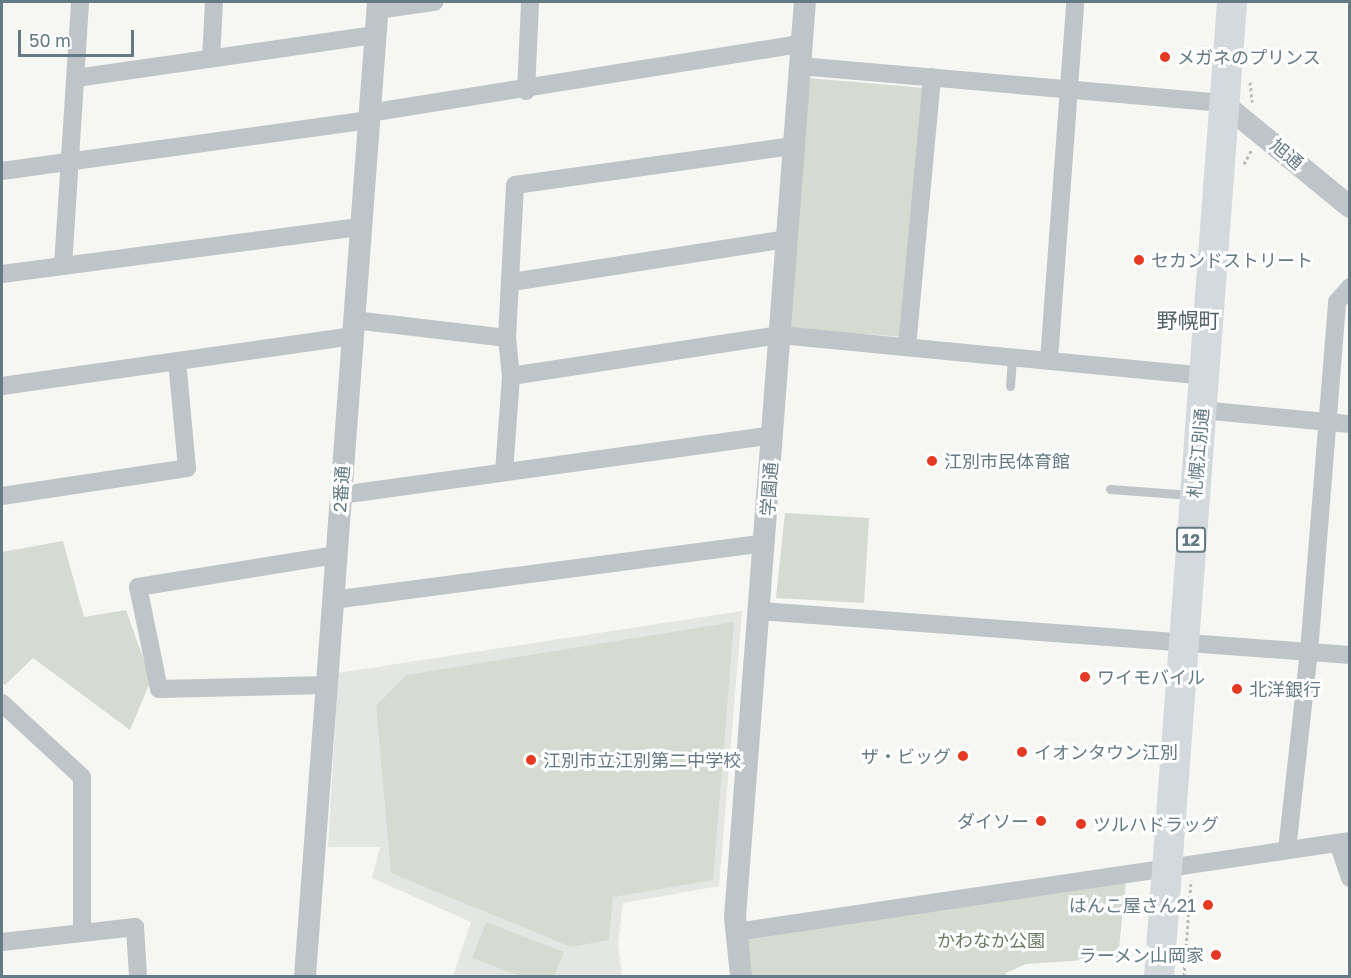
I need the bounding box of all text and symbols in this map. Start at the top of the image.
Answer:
scale bar [21,18,136,56]
text: 50 m [29,29,71,51]
place label: メガネのプリンス [1177,46,1321,68]
marker: メガネのプリンス [1158,50,1172,64]
street label: 旭通 [1266,134,1308,174]
place label: セカンドストリート [1151,249,1313,271]
marker: セカンドストリート [1132,253,1146,267]
district label: 野幌町 [1157,307,1219,333]
street label: 札幌江別通 [1183,407,1213,499]
place label: 江別市民体育館 [944,450,1070,472]
marker: 江別市民体育館 [925,454,939,468]
street label: 学園通 [756,461,782,517]
street label: 2番通 [329,465,353,513]
road number: 12 [1176,527,1206,553]
place label: ワイモバイル [1097,666,1205,688]
marker: ワイモバイル [1078,670,1092,684]
place label: 北洋銀行 [1249,678,1321,700]
marker: 北洋銀行 [1230,682,1244,696]
place label: イオンタウン江別 [1034,741,1178,763]
place label: ザ・ビッグ [861,745,951,767]
marker: イオンタウン江別 [1015,745,1029,759]
place label: 江別市立江別第二中学校 [543,749,741,771]
marker: ザ・ビッグ [956,749,970,763]
marker: 江別市立江別第二中学校 [524,753,538,767]
place label: ダイソー [957,810,1029,832]
place label: ツルハドラッグ [1093,813,1219,835]
marker: ダイソー [1034,814,1048,828]
marker: ツルハドラッグ [1074,817,1088,831]
place label: はんこ屋さん21 [1069,894,1196,916]
marker: はんこ屋さん21 [1201,898,1215,912]
park label: かわなか公園 [937,929,1045,951]
place label: ラーメン山岡家 [1078,944,1204,966]
marker: ラーメン山岡家 [1209,948,1223,962]

